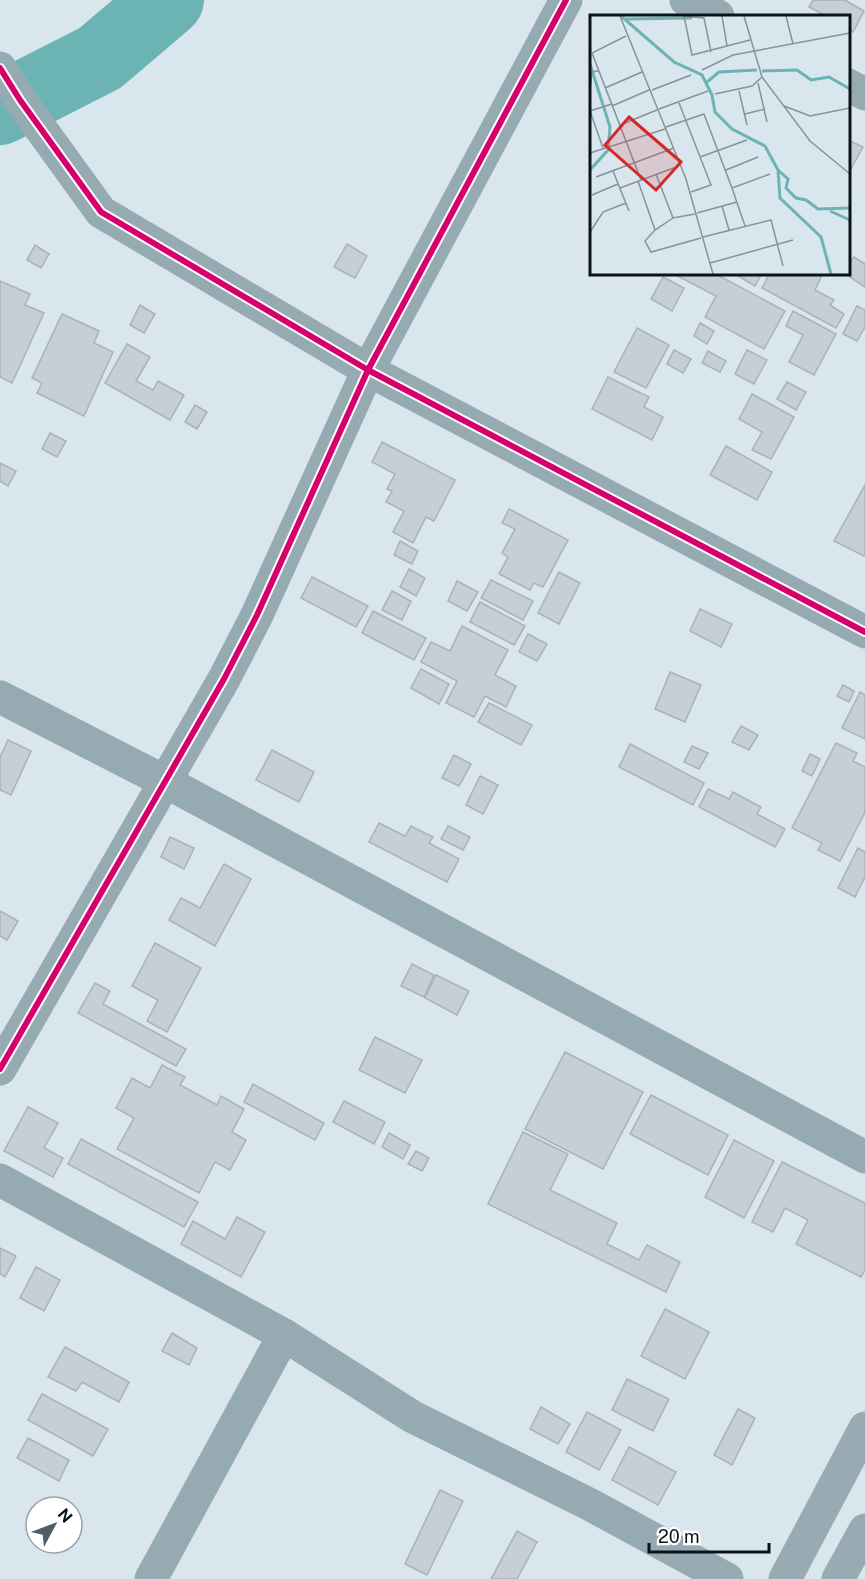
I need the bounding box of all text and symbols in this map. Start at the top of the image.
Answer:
inset map [590,15,850,274]
north arrow [24,1495,84,1555]
text: N [54,1505,76,1526]
scale bar [649,1516,769,1554]
text: 20 m [658,1526,700,1547]

